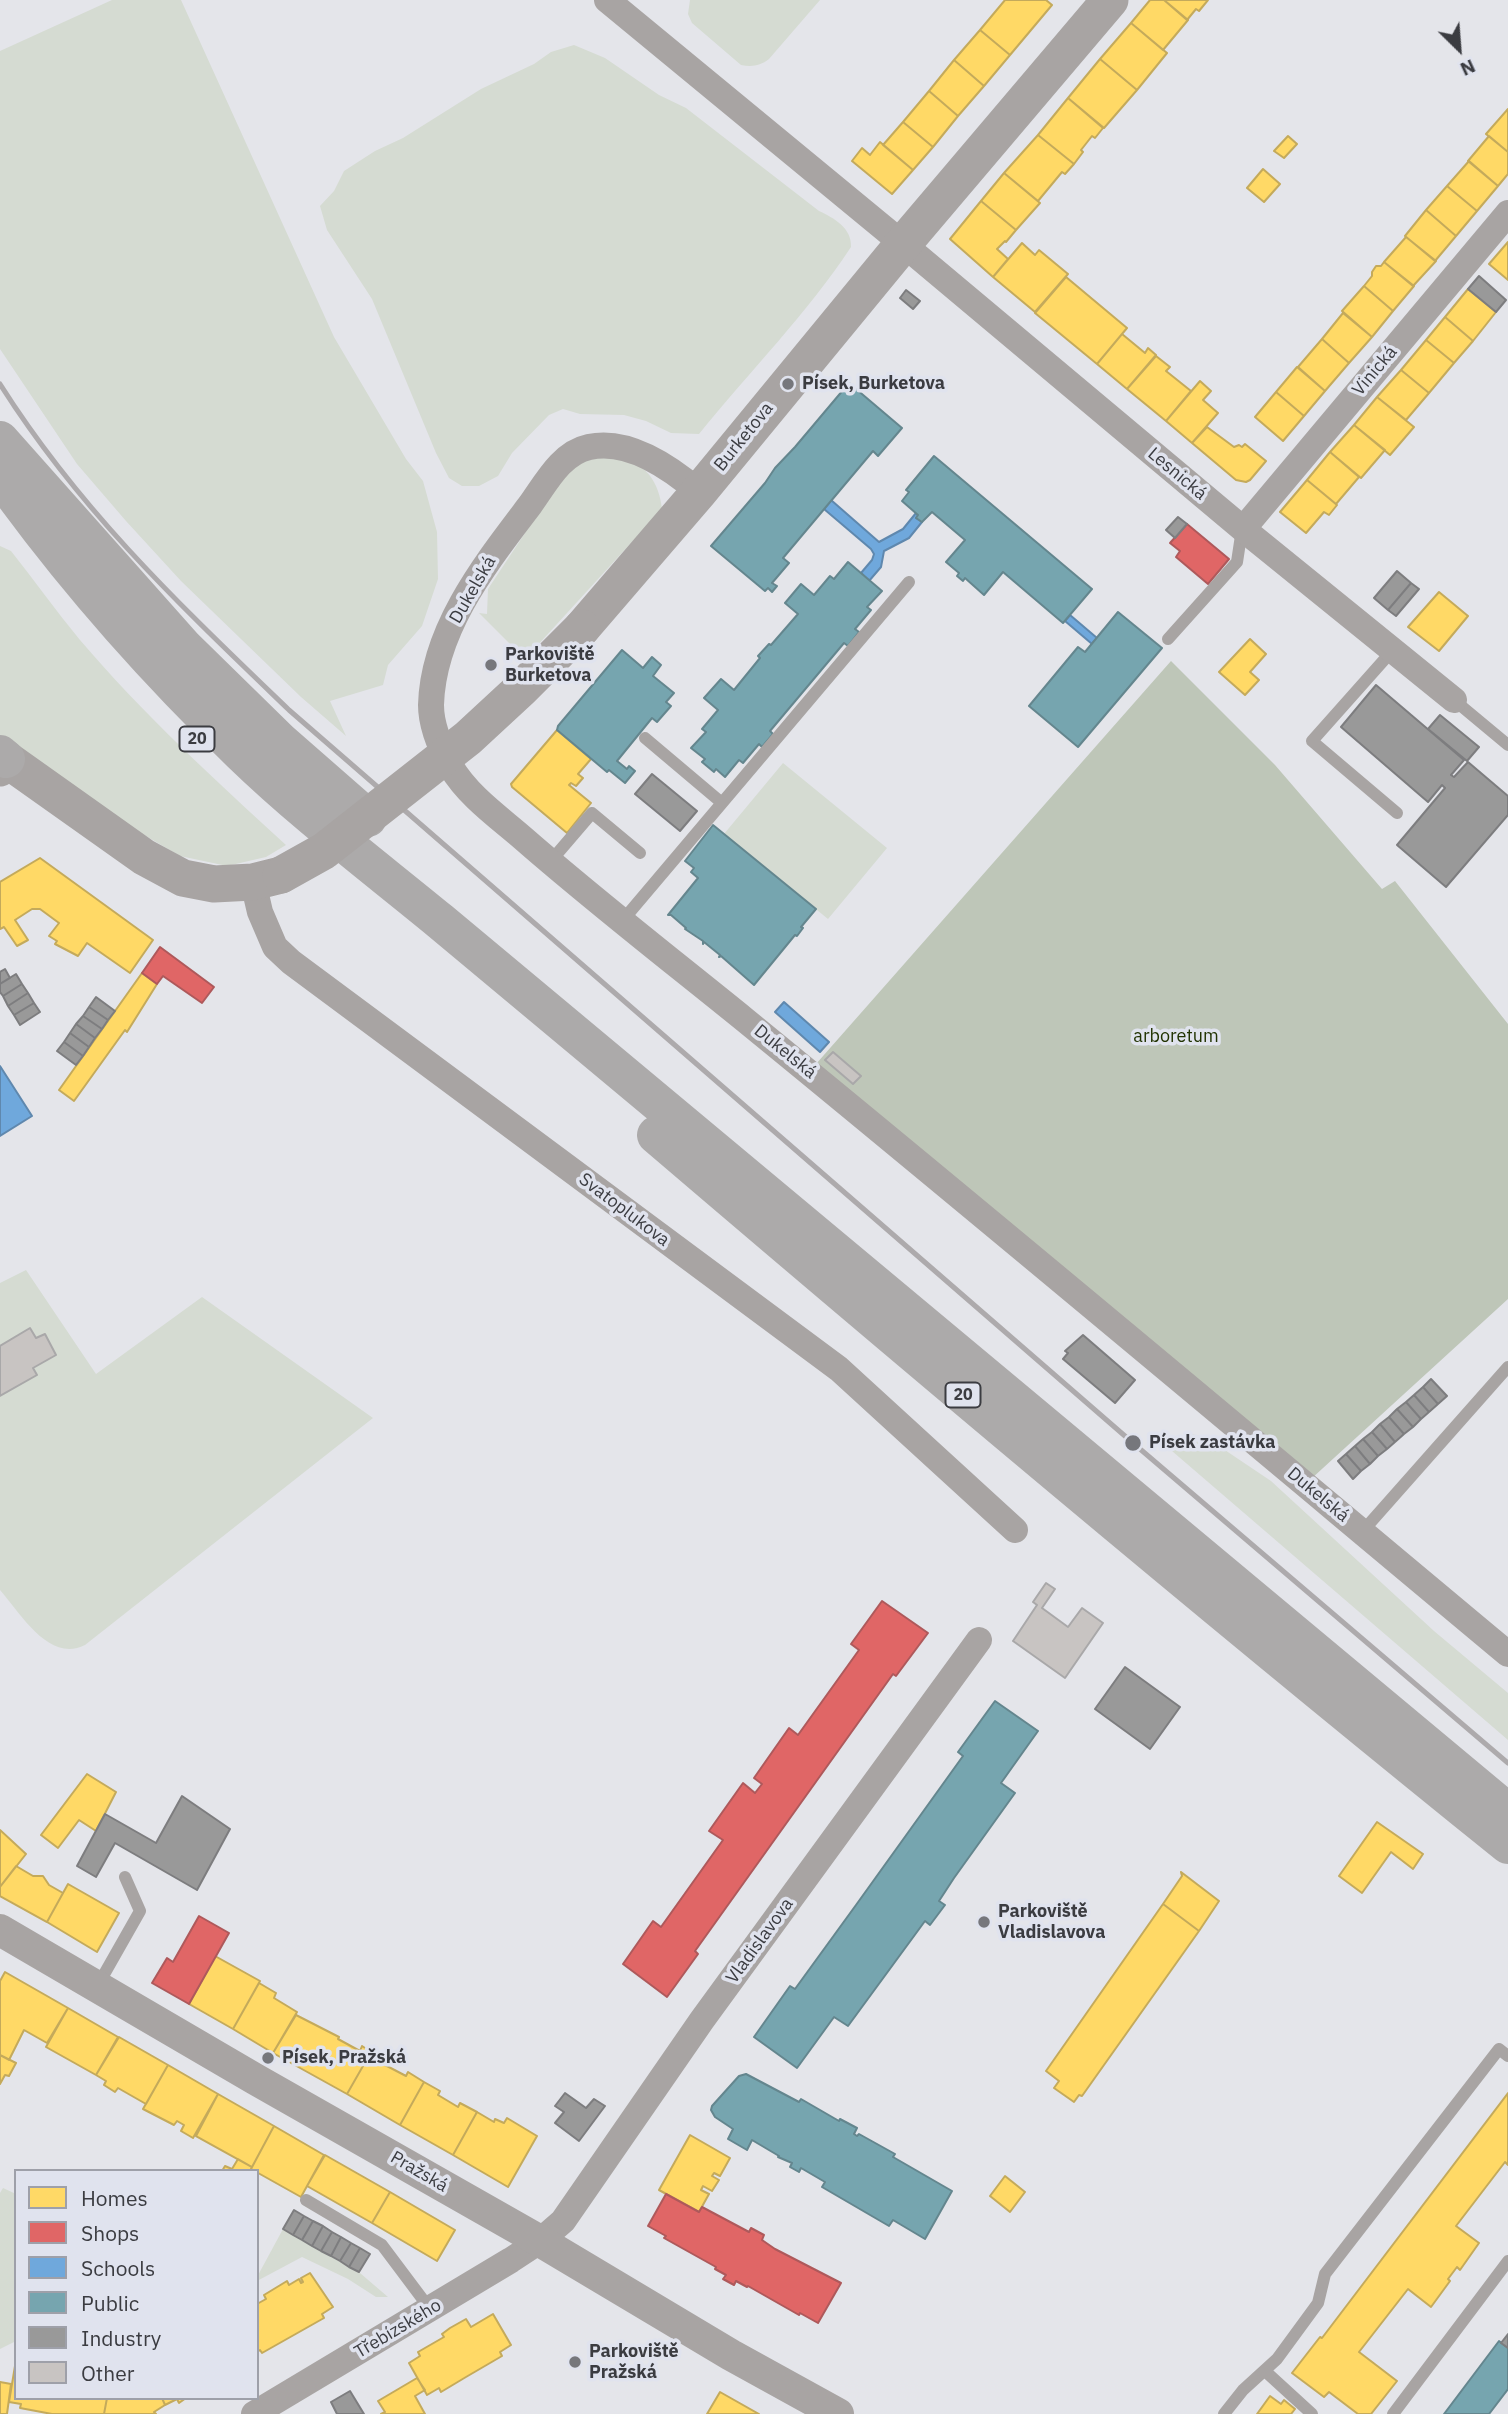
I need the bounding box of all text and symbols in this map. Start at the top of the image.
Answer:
north arrow [1424,14,1494,84]
text: N [1457,54,1479,82]
street label: Vinická [1348,342,1402,400]
place label: Písek, Burketova [802,373,945,395]
marker: Písek, Burketova [780,376,796,392]
street label: Burketova [710,398,778,476]
street label: Lesnická [1143,443,1211,505]
street label: Dukelská [445,553,501,627]
place label: Parkoviště Burketova [505,644,595,686]
marker: Parkoviště Burketova [483,657,499,673]
road number: 20 [180,726,214,752]
street label: Dukelská [749,1020,821,1084]
park label: arboretum [1133,1026,1219,1048]
street label: Svatoplukova [574,1169,674,1251]
road number: 20 [946,1382,981,1408]
place label: Písek zastávka [1149,1432,1276,1454]
marker: Písek zastávka [1123,1433,1143,1453]
street label: Dukelská [1283,1463,1353,1527]
street label: Vladislavova [722,1894,798,1988]
place label: Parkoviště Vladislavova [998,1901,1105,1944]
marker: Parkoviště Vladislavova [976,1914,992,1930]
place label: Písek, Pražská [282,2047,406,2069]
marker: Písek, Pražská [260,2050,276,2066]
street label: Pražská [386,2147,452,2197]
legend [14,2169,259,2400]
text: Homes [81,2184,148,2212]
text: Shops [81,2219,139,2247]
text: Schools [81,2254,155,2282]
text: Public [81,2289,139,2317]
street label: Třebízského [351,2295,445,2363]
text: Industry [81,2324,161,2352]
place label: Parkoviště Pražská [589,2341,679,2384]
marker: Parkoviště Pražská [567,2354,583,2370]
text: Other [81,2359,134,2387]

